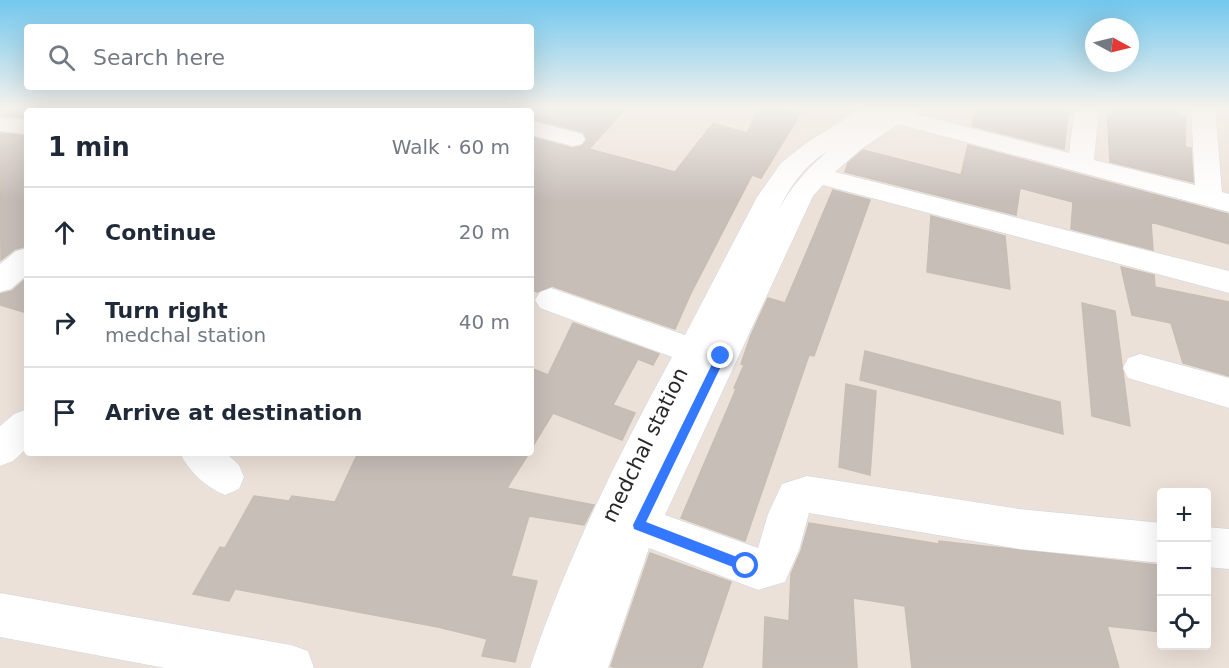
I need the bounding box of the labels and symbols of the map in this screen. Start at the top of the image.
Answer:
north arrow [1085,18,1139,72]
route end [707,342,733,368]
street label: medchal station [597,364,693,526]
route start [732,552,758,578]

